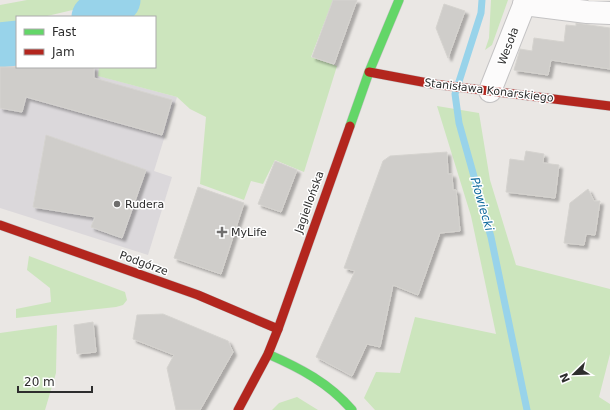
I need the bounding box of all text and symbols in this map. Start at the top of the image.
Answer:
legend [16,16,156,68]
text: Fast [52,25,76,39]
street label: Wesoła [495,25,522,67]
text: Jam [51,45,75,59]
street label: Stanisława Konarskiego [424,76,555,105]
street label: Jagiellońska [292,169,327,236]
water label: Płowiecki [468,175,497,233]
place label: Rudera [125,198,164,211]
marker: Rudera [112,199,122,209]
marker: MyLife [216,226,228,238]
place label: MyLife [231,226,267,239]
street label: Podgórze [118,249,170,278]
north arrow [554,354,594,394]
scale bar [18,368,92,394]
text: N [557,371,573,384]
text: 20 m [24,375,55,389]

